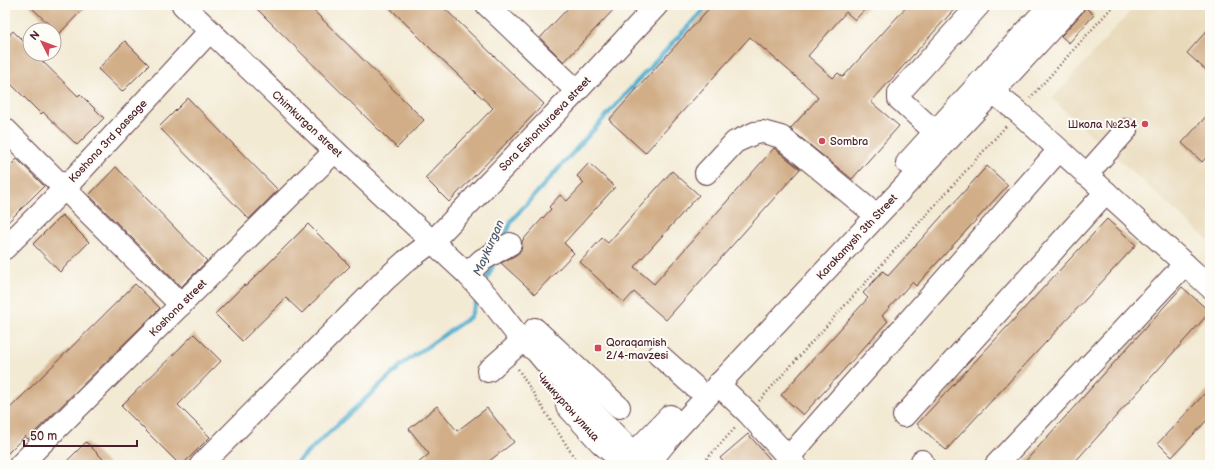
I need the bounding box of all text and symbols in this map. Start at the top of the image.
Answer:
north arrow [22,22,62,62]
text: N [27,28,43,43]
street label: Sora Eshonturaeva street [496,74,594,174]
street label: Chimkurgan street [269,88,345,160]
street label: Koshona 3rd passage [66,96,150,185]
place label: Школа №234 [1068,118,1137,131]
marker: Школа №234 [1140,119,1150,129]
place label: Sombra [830,135,868,148]
marker: Sombra [817,136,827,146]
street label: Karakamysh 3th Street [814,191,900,282]
water label: Maykurgan [470,217,508,278]
street label: Koshona street [147,276,210,339]
place label: Qoraqamish 2/4-mavzesi [606,336,668,362]
marker: Qoraqamish 2/4-mavzesi [593,343,603,353]
street label: Чимкургон улица [534,370,602,444]
scale bar [24,422,137,448]
text: 50 m [30,429,57,444]

